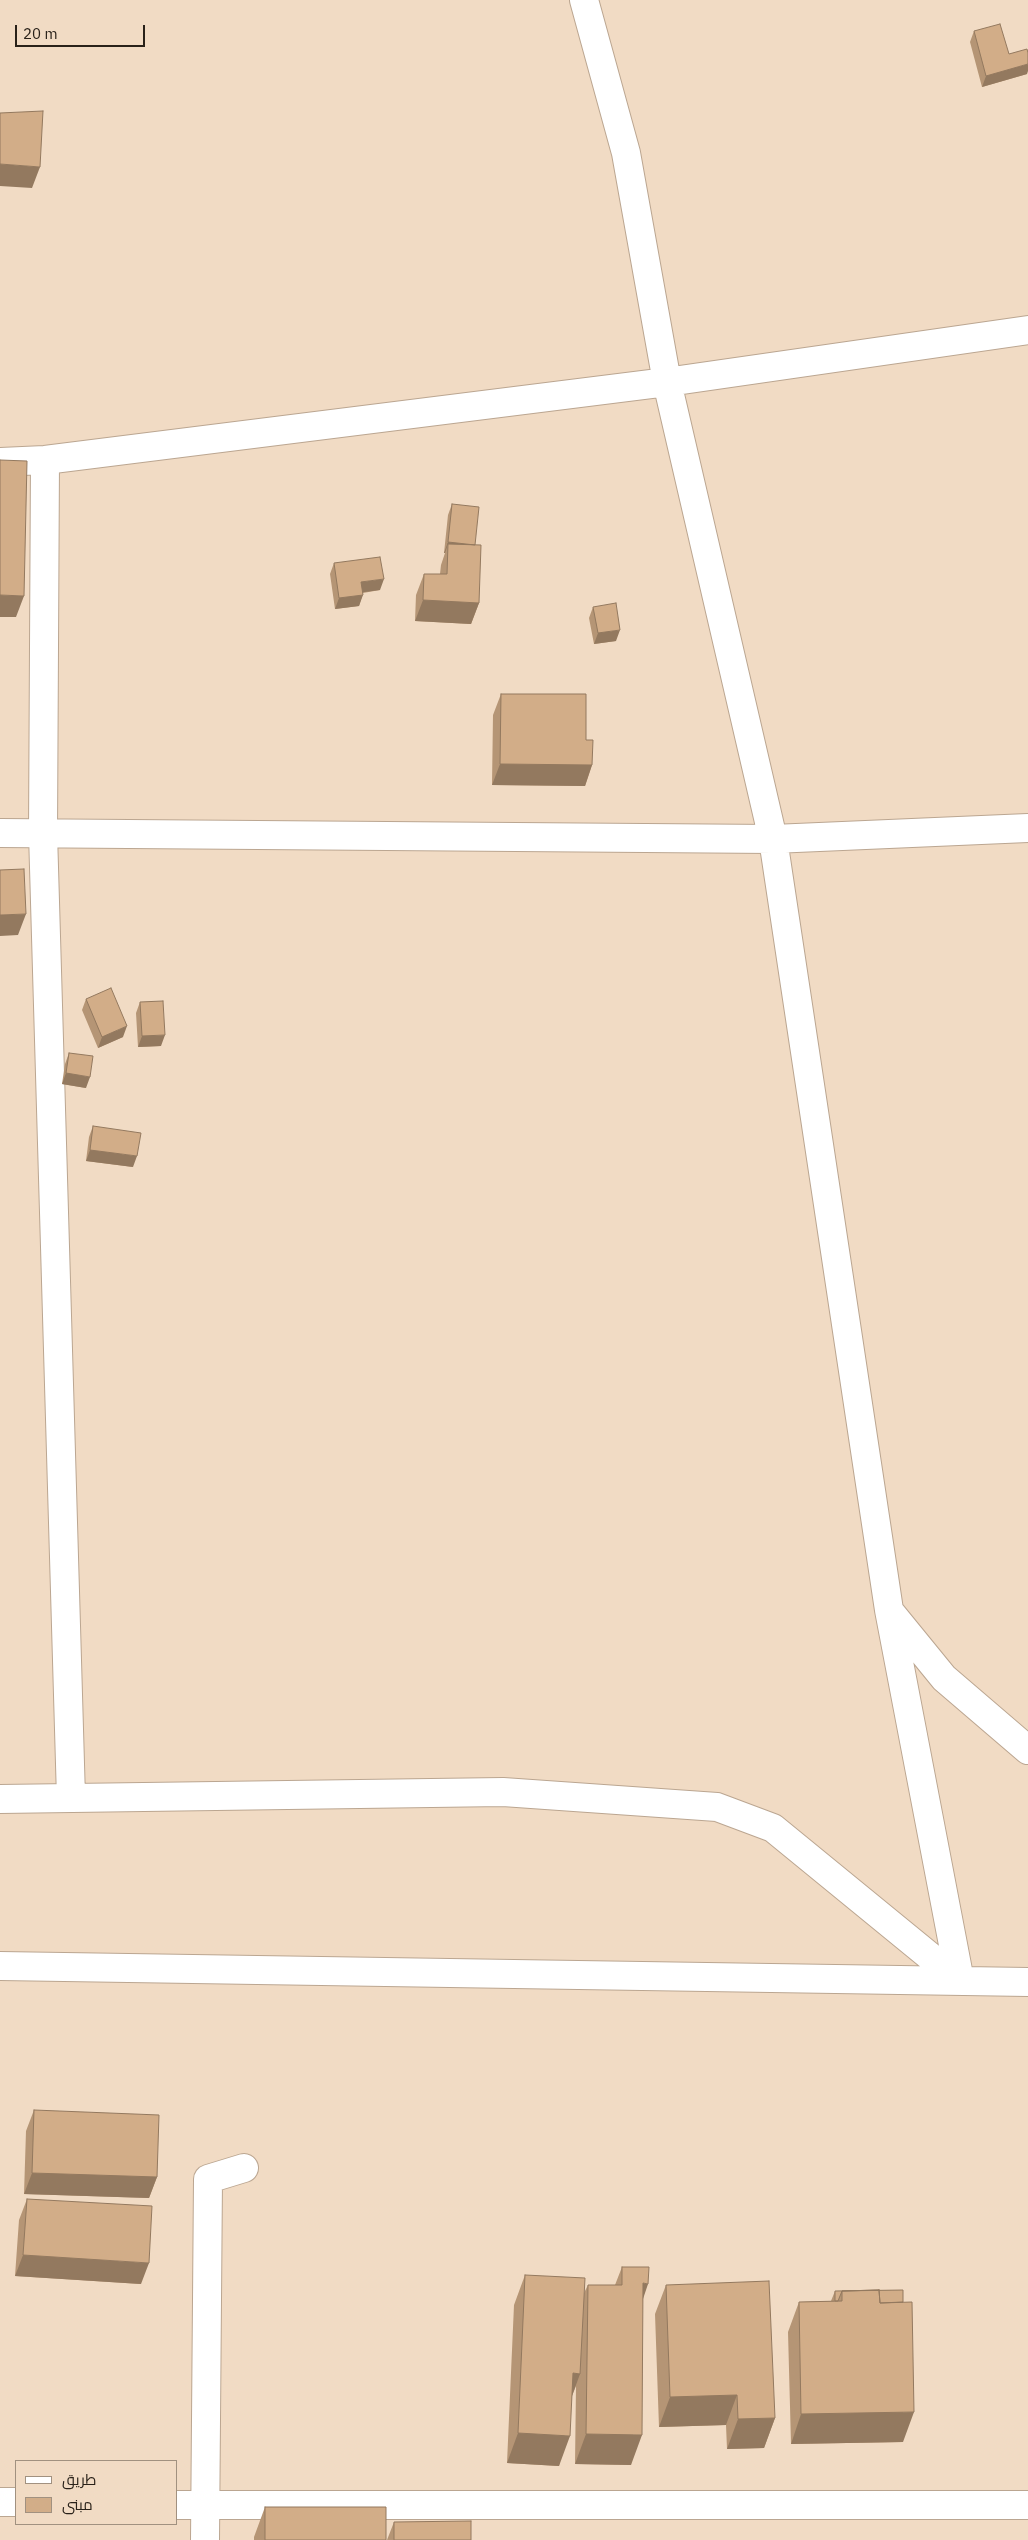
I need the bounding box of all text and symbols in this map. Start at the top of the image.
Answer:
scale bar [18,15,148,47]
text: 20 m [23,24,58,43]
legend [15,2460,178,2525]
text: طريق [62,2470,96,2489]
text: مبنى [62,2495,93,2514]

